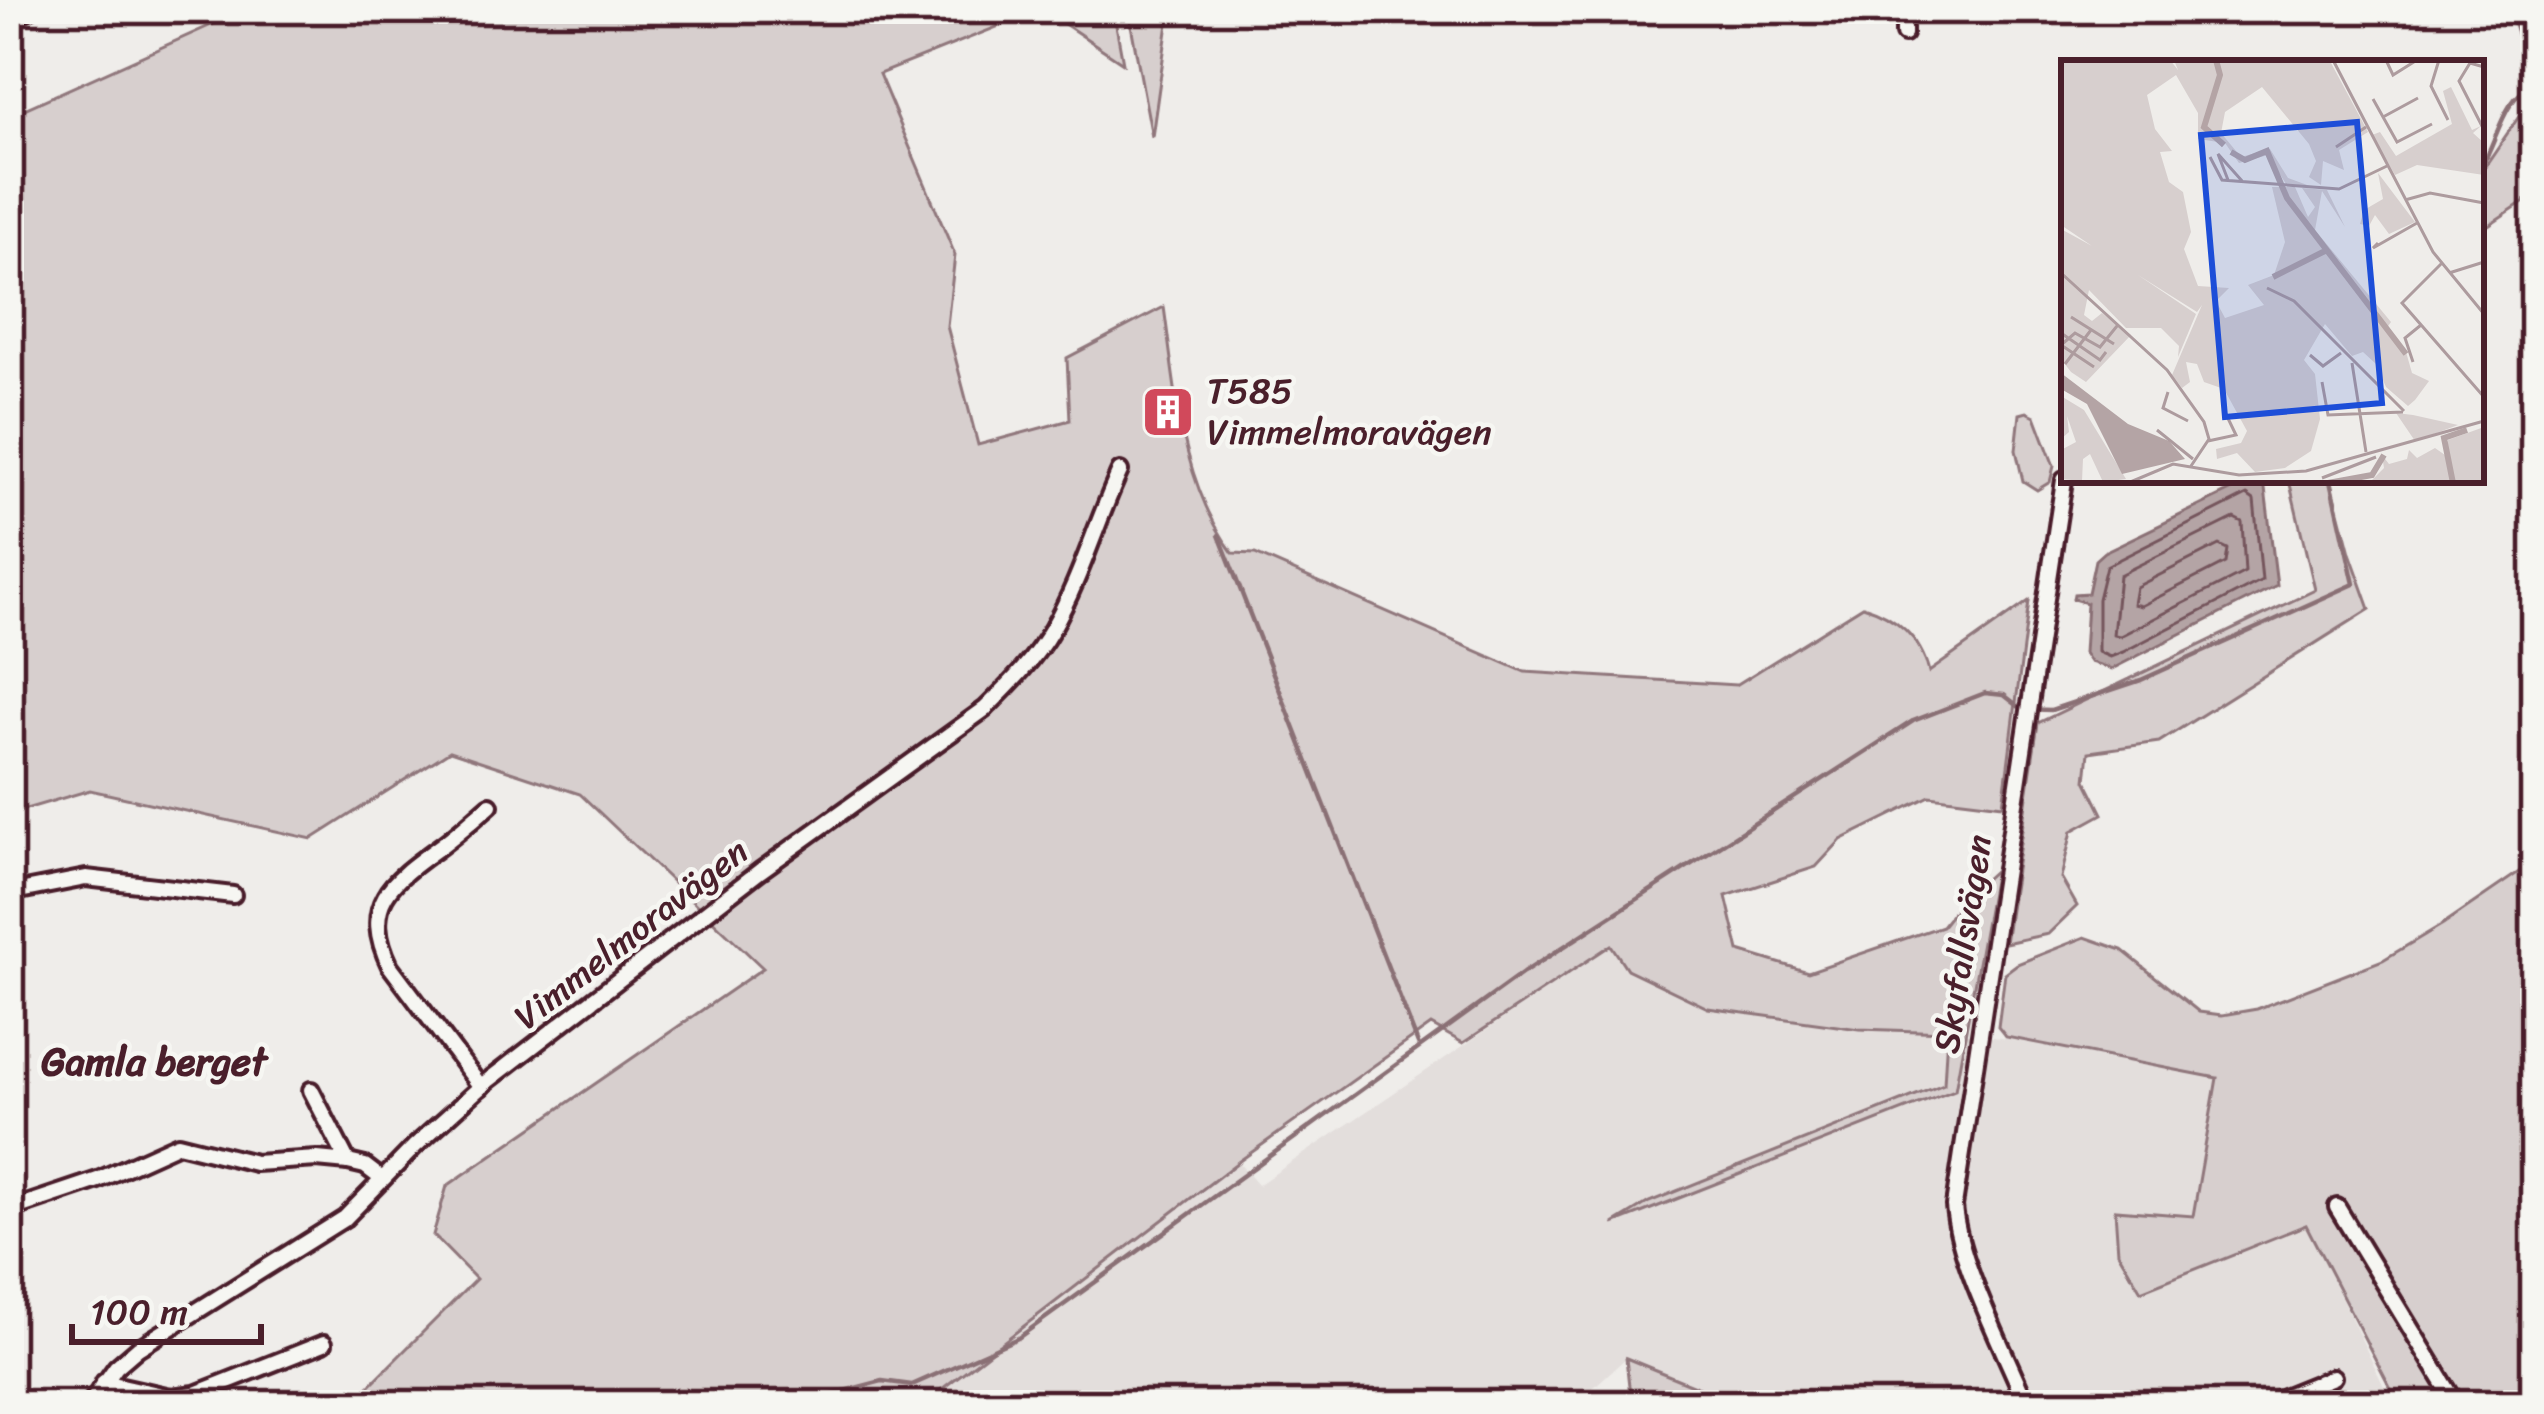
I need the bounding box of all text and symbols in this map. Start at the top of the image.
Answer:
inset map [2061,60,2484,483]
place label: T585 Vimmelmoravägen [1207,359,1492,464]
building icon: T585 Vimmelmoravägen [1140,384,1196,440]
street label: Vimmelmoravägen [499,821,763,1047]
street label: Skyfallsvägen [1914,830,2012,1058]
district label: Gamla berget [41,1027,269,1096]
scale bar [72,1270,261,1344]
text: 100 m [90,1280,188,1344]

